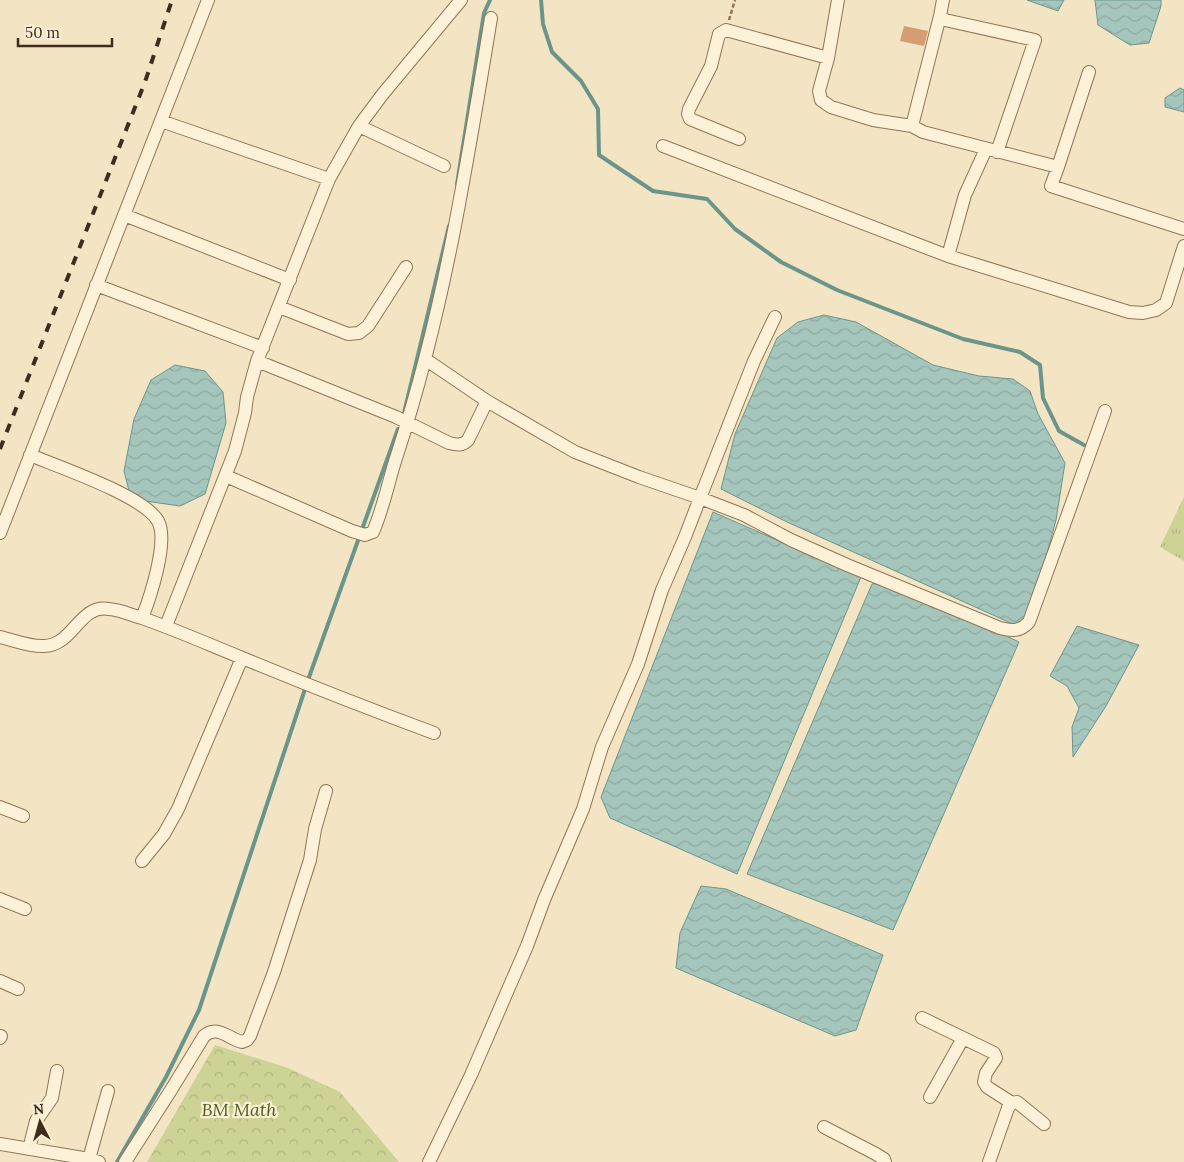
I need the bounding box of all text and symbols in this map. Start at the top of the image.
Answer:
scale bar [18,15,111,47]
text: 50 m [25,23,60,42]
north arrow [15,1097,65,1147]
park label: BM Math [201,1098,277,1121]
text: N [32,1100,45,1119]

